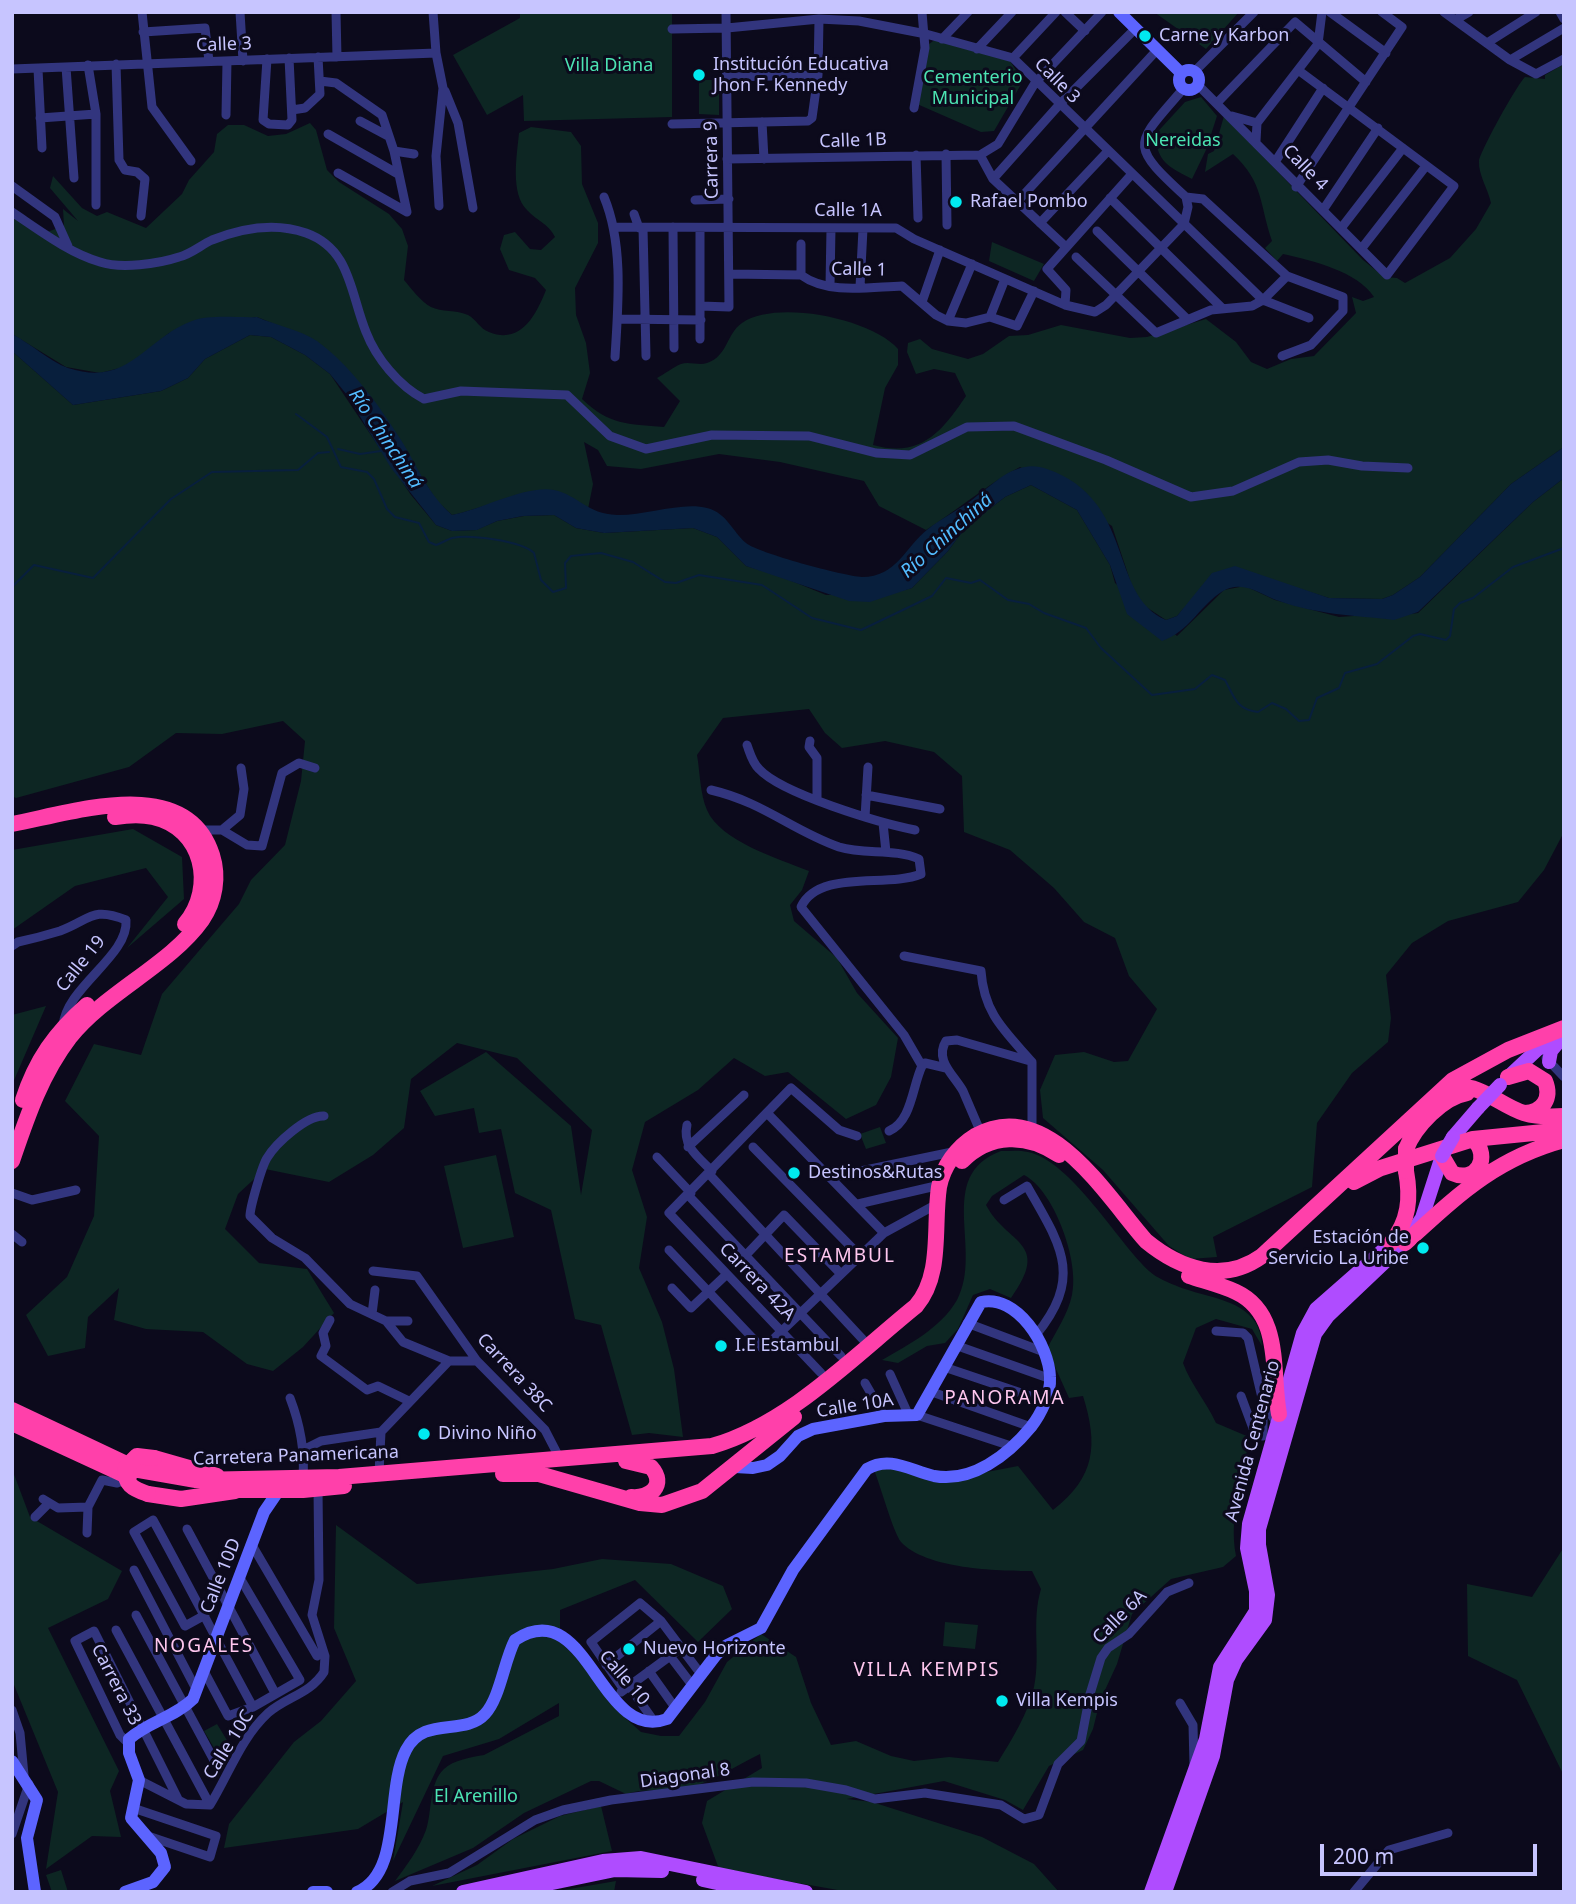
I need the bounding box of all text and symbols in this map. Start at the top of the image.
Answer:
place label: Carne y Karbon [1159,25,1289,47]
marker: Carne y Karbon [1137,28,1153,44]
street label: Calle 3 [196,33,252,57]
place label: Institución Educativa Jhon F. Kennedy [713,54,889,96]
street label: Calle 3 [1030,54,1084,108]
park label: Villa Diana [565,55,653,77]
marker: Institución Educativa Jhon F. Kennedy [691,67,707,83]
park label: Cementerio Municipal [923,67,1023,110]
street label: Carrera 9 [701,121,723,199]
street label: Calle 1B [819,129,887,153]
park label: Nereidas [1145,130,1221,152]
street label: Calle 4 [1278,140,1332,196]
place label: Rafael Pombo [970,191,1088,213]
marker: Rafael Pombo [948,194,964,210]
street label: Calle 1A [814,200,882,222]
street label: Calle 1 [831,259,887,281]
water label: Río Chinchiná [343,385,427,493]
water label: Río Chinchiná [896,489,998,583]
street label: Calle 19 [52,931,110,997]
place label: Destinos&Rutas [808,1162,942,1184]
marker: Destinos&Rutas [786,1165,802,1181]
place label: Estación de Servicio La Uribe [1268,1227,1409,1270]
street label: Carrera 42A [714,1239,800,1325]
marker: Estación de Servicio La Uribe [1415,1240,1431,1256]
district label: ESTAMBUL [785,1246,895,1268]
street label: Carrera 38C [472,1329,556,1417]
place label: I.E Estambul [735,1335,840,1357]
marker: I.E Estambul [713,1338,729,1354]
street label: Avenida Centenario [1221,1358,1285,1524]
district label: PANORAMA [945,1388,1065,1410]
street label: Calle 10A [815,1389,895,1423]
place label: Divino Niño [438,1423,537,1445]
marker: Divino Niño [416,1426,432,1442]
street label: Carretera Panamericana [193,1442,399,1470]
street label: Calle 10D [196,1535,246,1617]
street label: Calle 6A [1089,1586,1151,1648]
district label: NOGALES [155,1636,253,1658]
place label: Nuevo Horizonte [643,1638,786,1660]
street label: Carrera 33 [86,1641,146,1729]
marker: Nuevo Horizonte [621,1641,637,1657]
street label: Calle 10 [594,1646,654,1710]
district label: VILLA KEMPIS [855,1660,999,1682]
place label: Villa Kempis [1016,1690,1118,1712]
marker: Villa Kempis [994,1693,1010,1709]
street label: Calle 10C [199,1706,259,1784]
street label: Diagonal 8 [639,1759,731,1793]
park label: El Arenillo [434,1786,518,1808]
scale bar [1324,1830,1541,1874]
text: 200 m [1333,1842,1394,1870]

